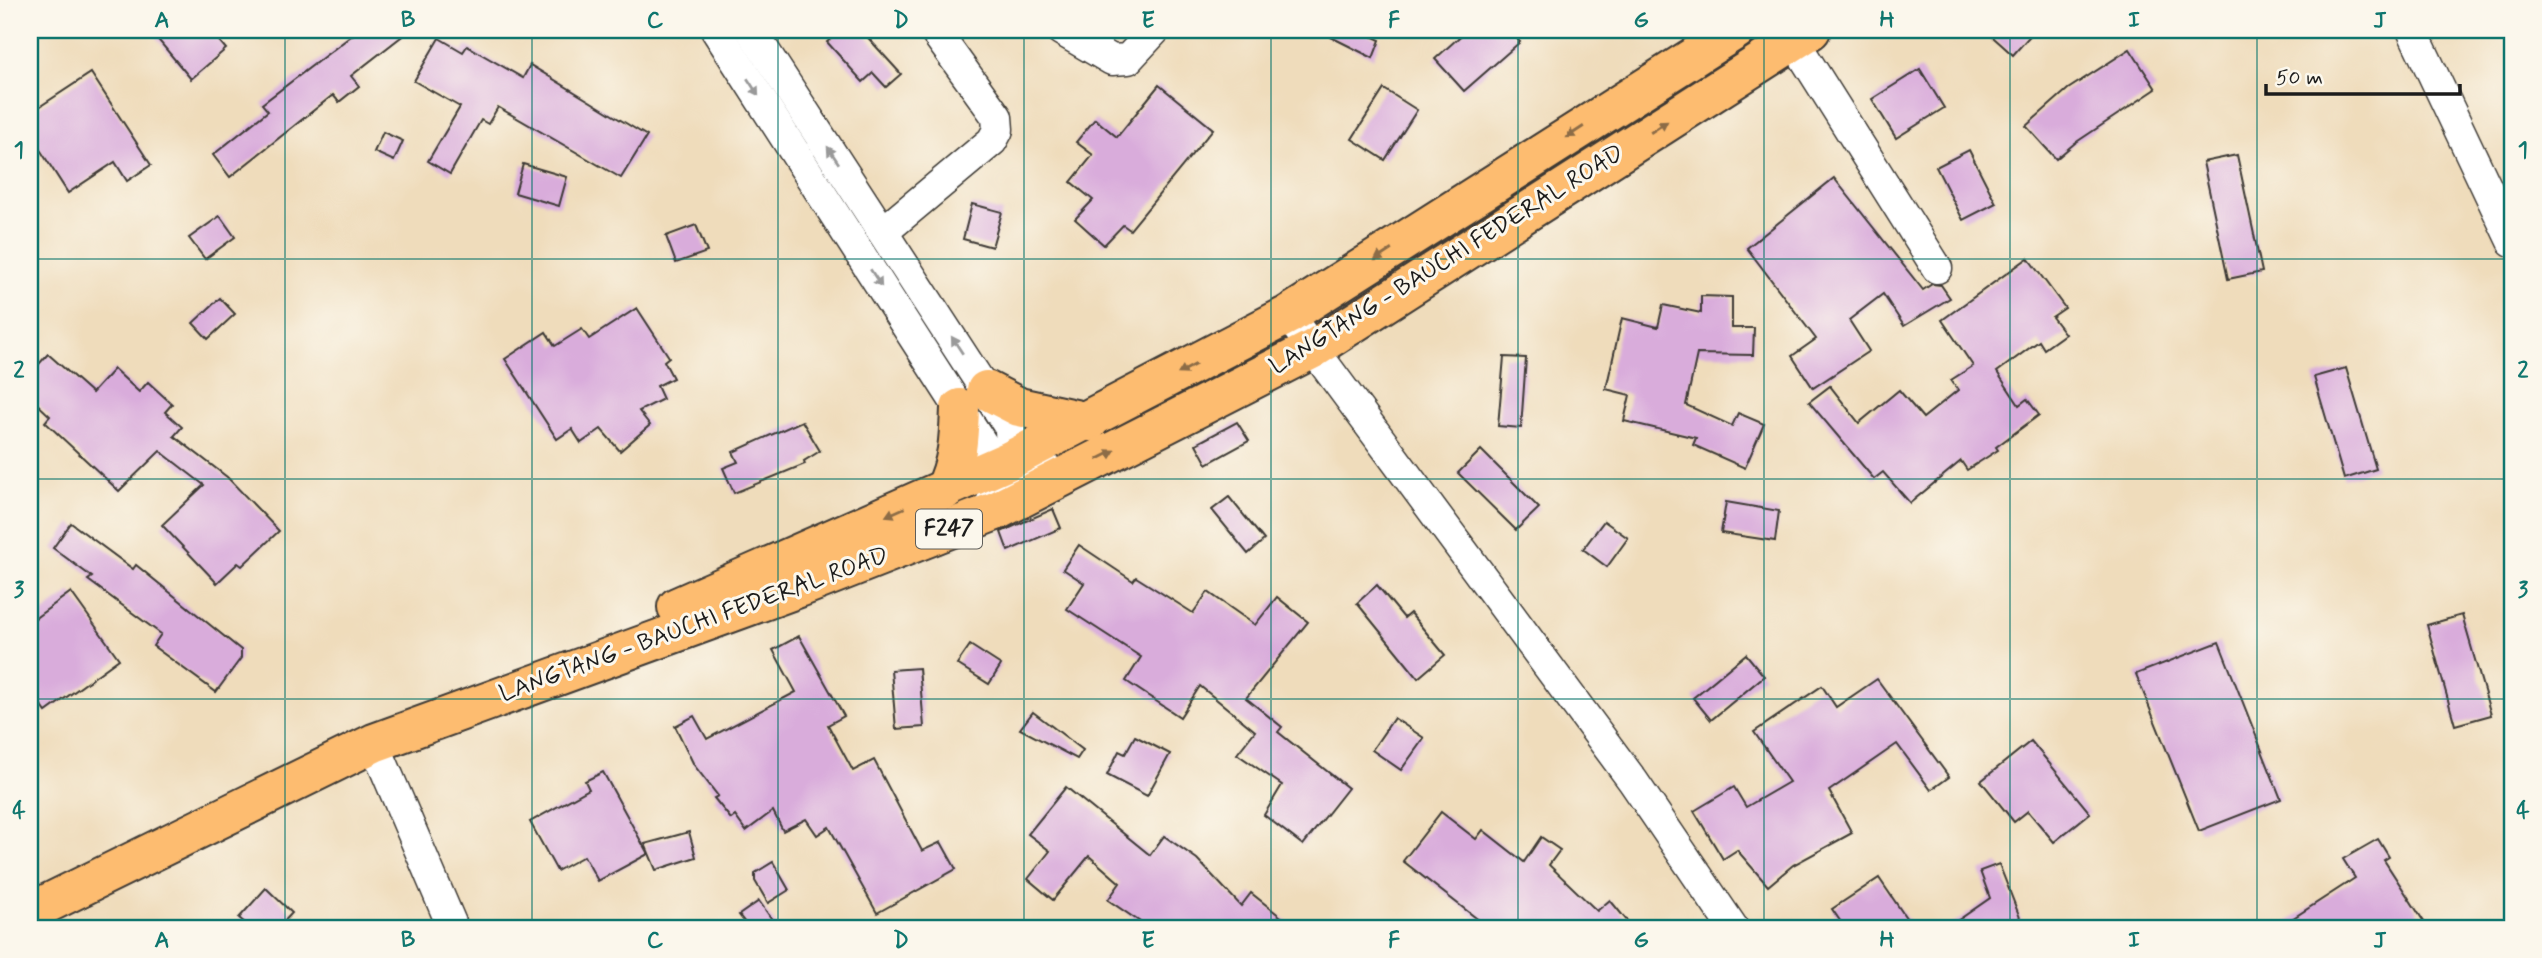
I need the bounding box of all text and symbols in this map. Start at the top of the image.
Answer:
text: A [154,6,170,36]
text: B [401,6,416,36]
text: C [647,6,664,36]
text: D [893,6,909,36]
text: E [1141,6,1155,36]
text: F [1388,6,1400,36]
text: G [1633,6,1649,36]
text: H [1879,6,1895,36]
text: I [2128,6,2140,36]
text: J [2373,6,2387,36]
scale bar [2266,52,2460,96]
text: 50 m [2276,64,2323,92]
one-way arrow [746,78,760,96]
one-way arrow [1650,120,1668,134]
one-way arrow [1565,126,1585,139]
text: 1 [14,136,24,166]
text: 1 [2518,136,2528,166]
street label: LANGTANG - BAUCHI FEDERAL ROAD [1264,138,1630,382]
one-way arrow [827,145,840,164]
one-way arrow [1373,248,1393,261]
one-way arrow [870,269,883,288]
one-way arrow [951,336,964,355]
text: 2 [13,356,25,386]
text: 2 [2517,356,2529,386]
one-way arrow [1177,364,1197,375]
one-way arrow [1096,450,1116,461]
one-way arrow [884,507,905,518]
road number: F247 [916,509,982,548]
street label: LANGTANG - BAUCHI FEDERAL ROAD [495,540,893,710]
text: 3 [14,576,25,606]
text: 3 [2518,576,2529,606]
text: 4 [12,796,26,826]
text: 4 [2516,796,2530,826]
text: A [154,926,170,956]
text: B [401,926,416,956]
text: C [647,926,664,956]
text: D [893,926,909,956]
text: E [1141,926,1155,956]
text: F [1388,926,1400,956]
text: G [1633,926,1649,956]
text: H [1879,926,1895,956]
text: I [2128,926,2140,956]
text: J [2373,926,2387,956]

